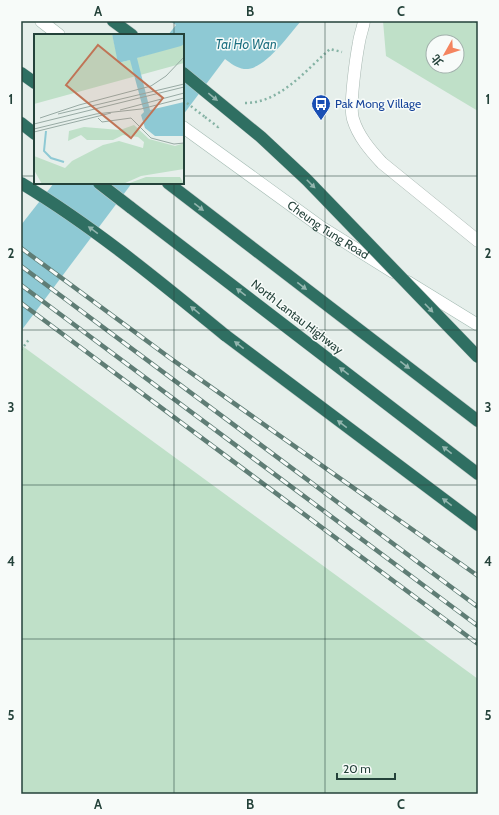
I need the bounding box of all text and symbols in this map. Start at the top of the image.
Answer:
text: A [94,3,103,19]
text: B [246,3,254,19]
text: C [397,3,405,19]
inset map [34,34,184,184]
north arrow [425,34,465,74]
water label: Tai Ho Wan [215,36,277,52]
text: 北 [428,52,446,69]
text: 1 [9,91,13,107]
text: 1 [486,91,490,107]
one-way arrow [208,93,219,102]
bus stop icon: Pak Mong Village [310,93,332,121]
place label: Pak Mong Village [335,96,421,111]
one-way arrow [306,179,315,189]
street label: Cheung Tung Road [285,197,372,262]
one-way arrow [193,202,204,211]
one-way arrow [87,226,98,234]
text: 2 [8,245,15,261]
text: 2 [485,245,492,261]
street label: North Lantau Highway [248,276,346,357]
one-way arrow [296,282,307,290]
one-way arrow [235,288,246,296]
one-way arrow [425,303,434,313]
one-way arrow [190,306,201,314]
one-way arrow [234,341,245,350]
one-way arrow [399,361,410,369]
one-way arrow [338,367,349,376]
text: 3 [7,399,15,415]
text: 3 [484,399,492,415]
one-way arrow [337,420,348,428]
one-way arrow [442,446,453,455]
one-way arrow [441,498,452,506]
text: 4 [7,553,15,569]
text: 4 [484,553,492,569]
text: 5 [8,707,15,723]
text: 5 [485,707,492,723]
scale bar [337,755,395,781]
text: 20 m [343,761,371,776]
text: A [94,796,103,812]
text: B [246,796,254,812]
text: C [397,796,405,812]

